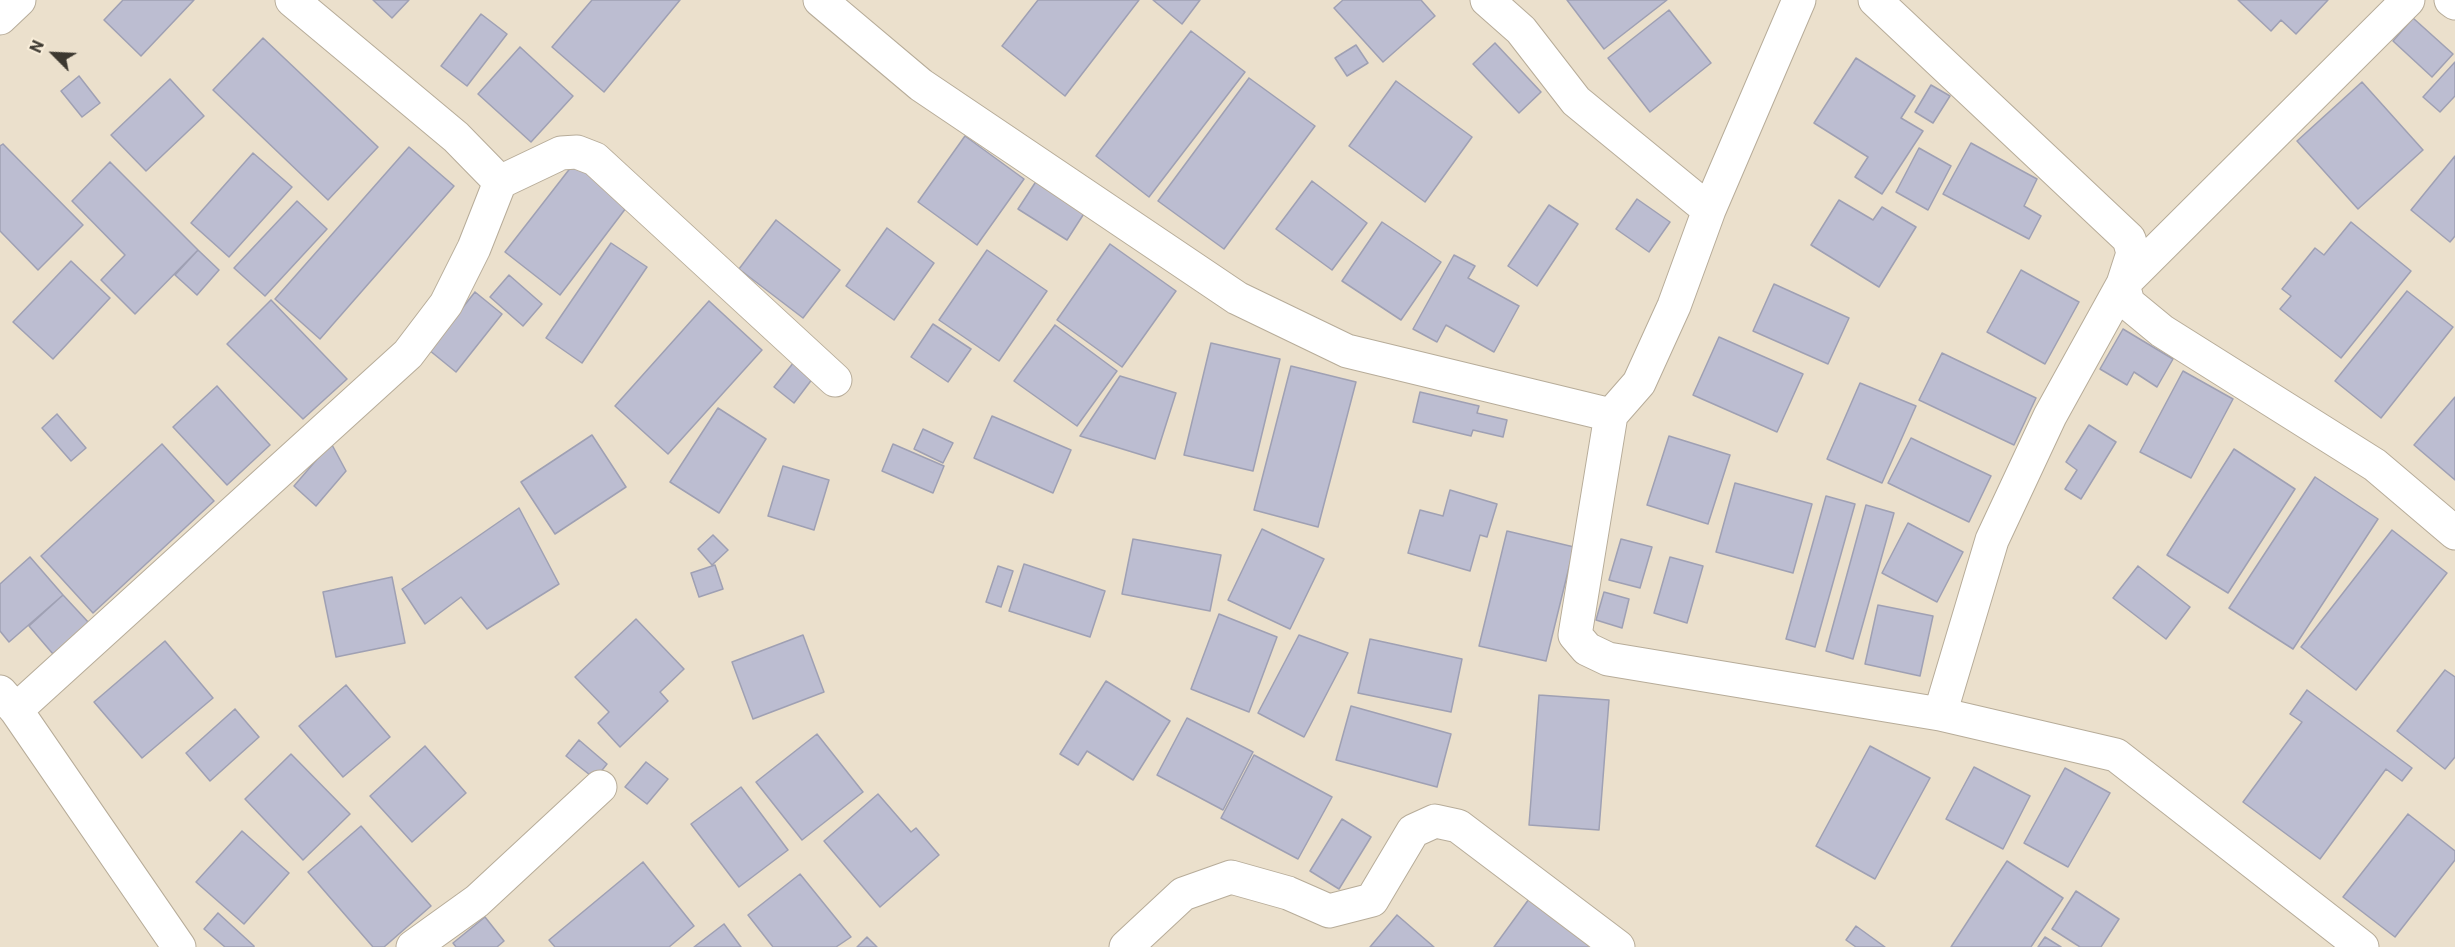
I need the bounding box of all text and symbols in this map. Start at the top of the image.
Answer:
north arrow [24,24,84,84]
text: N [26,37,48,56]

